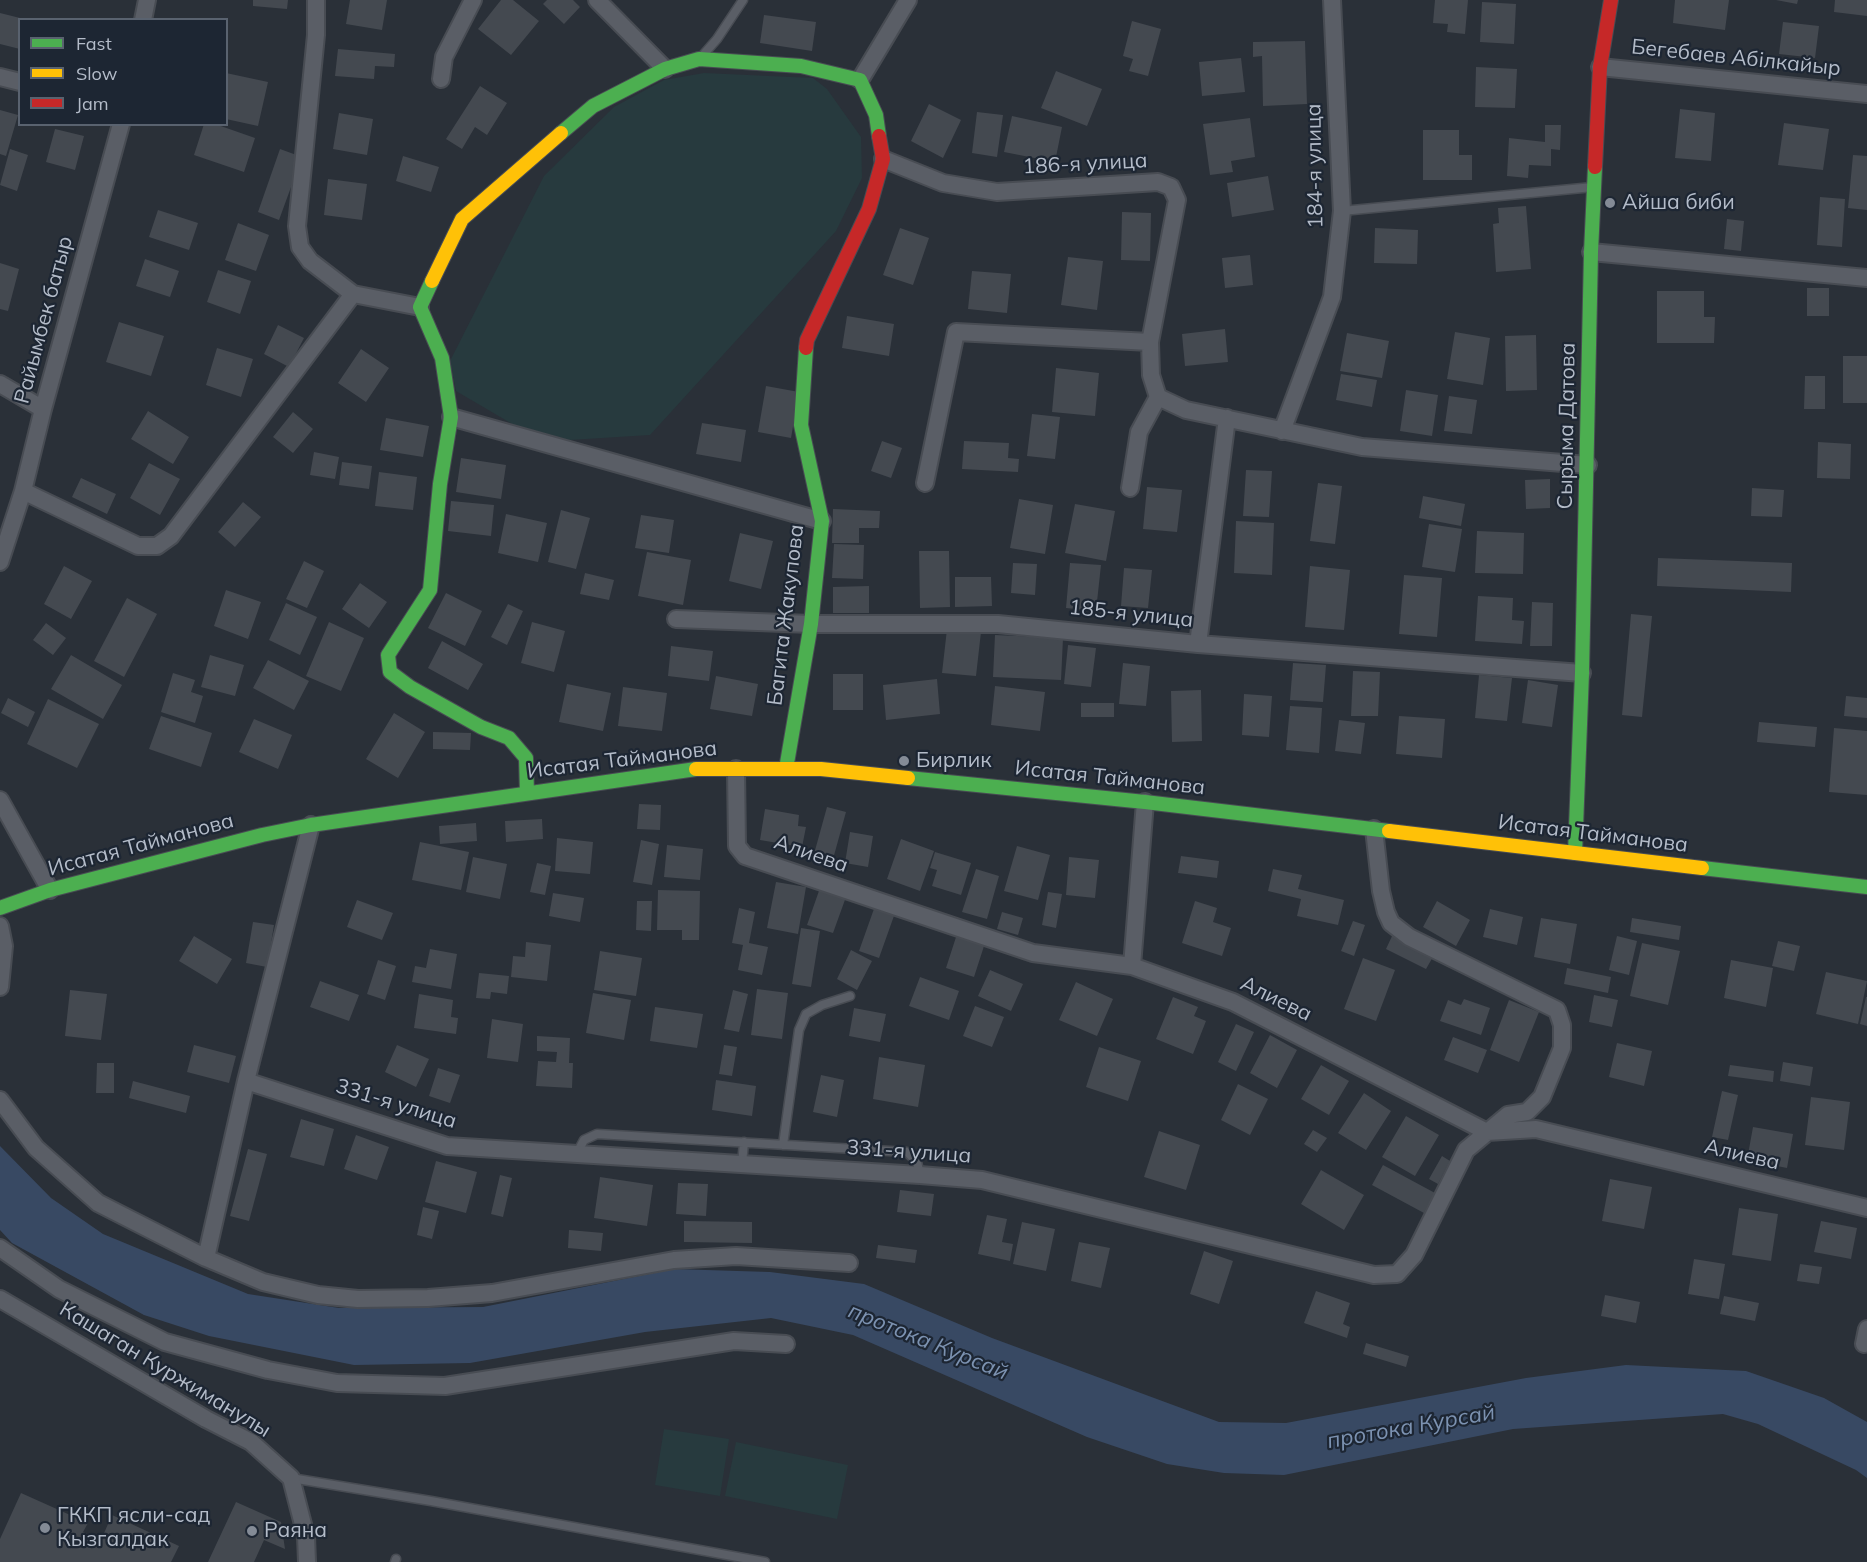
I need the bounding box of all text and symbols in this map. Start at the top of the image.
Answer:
legend [18,18,228,126]
text: Fast [76,32,112,55]
street label: Бегебаев Абілкайыр [1630,34,1842,82]
text: Slow [76,62,117,85]
text: Jam [76,92,109,115]
street label: 184-я улица [1301,103,1329,229]
street label: 186-я улица [1022,148,1148,180]
place label: Айша биби [1622,190,1735,216]
marker: Айша биби [1603,196,1617,210]
street label: Райымбек батыр [10,234,78,406]
street label: Сырыма Датова [1553,342,1581,510]
street label: Багита Жакупова [762,523,810,707]
street label: 185-я улица [1068,595,1194,633]
street label: Исатая Тайманова [526,736,718,784]
place label: Бирлик [916,748,991,774]
marker: Бирлик [897,754,911,768]
street label: Исатая Тайманова [1014,755,1206,801]
street label: Исатая Тайманова [45,808,237,882]
street label: Исатая Тайманова [1497,810,1689,858]
street label: Алиева [771,830,851,878]
street label: Алиева [1236,971,1316,1027]
street label: 331-я улица [333,1074,459,1134]
street label: Алиева [1702,1134,1782,1176]
street label: 331-я улица [846,1135,972,1169]
street label: Кашаган Куржиманулы [55,1297,275,1443]
water label: протока Курсай [844,1298,1012,1386]
water label: протока Курсай [1325,1399,1497,1455]
place label: ГККП ясли-сад Кызгалдак [57,1503,210,1553]
place label: Раяна [264,1518,327,1544]
marker: ГККП ясли-сад Кызгалдак [38,1521,52,1535]
marker: Раяна [245,1524,259,1538]

